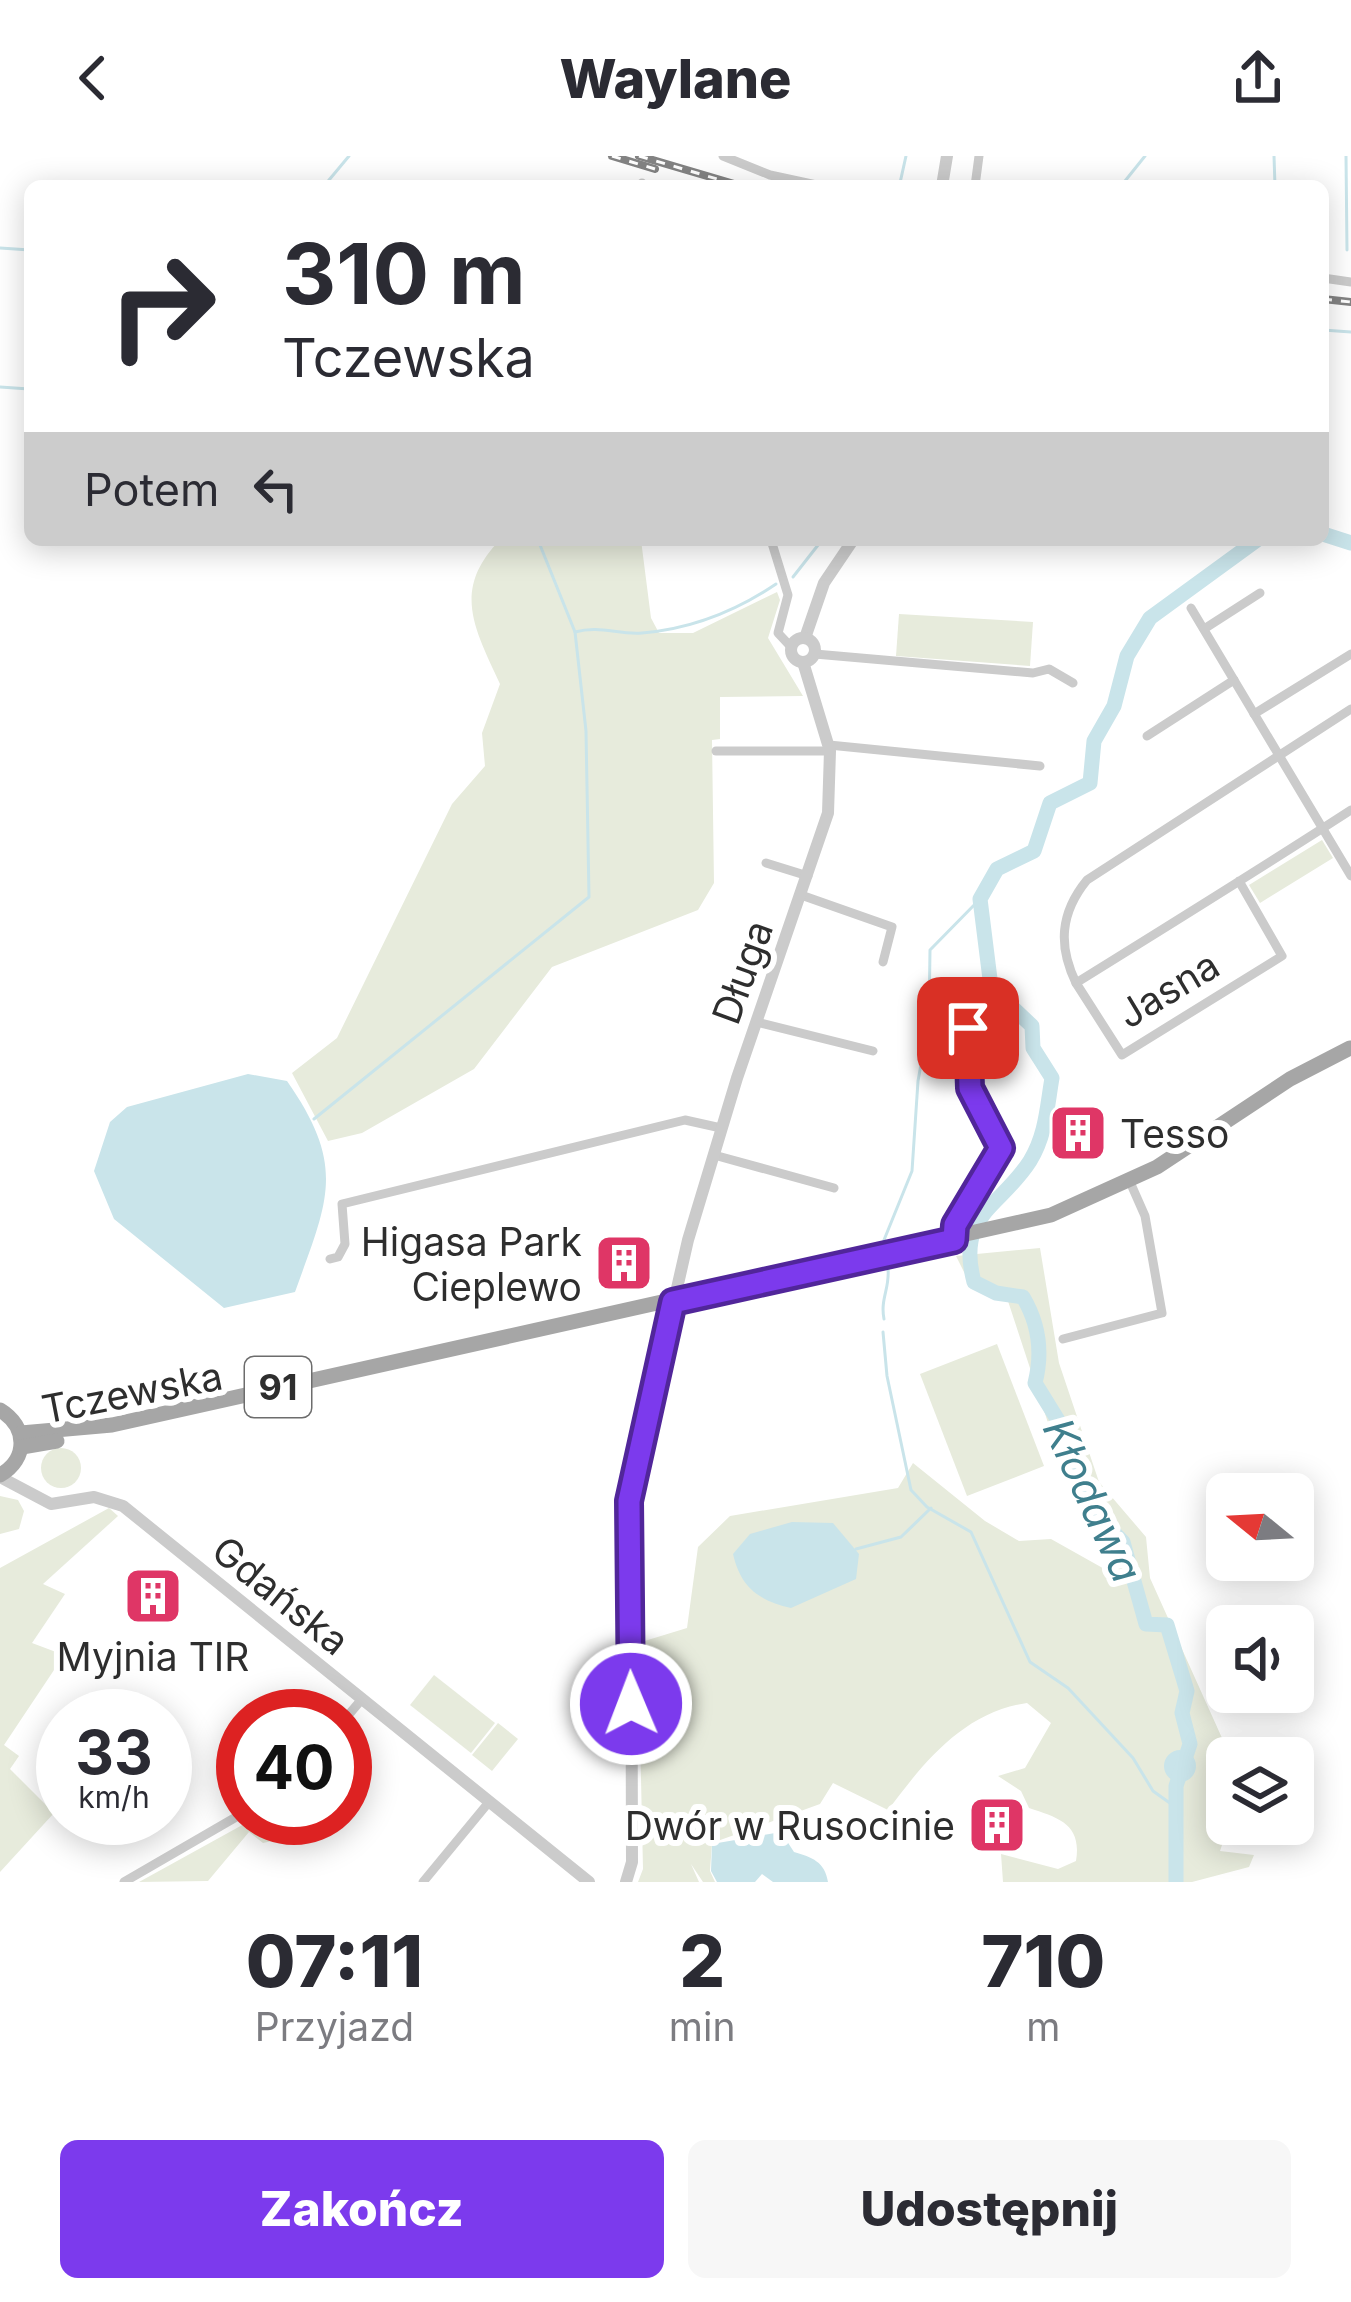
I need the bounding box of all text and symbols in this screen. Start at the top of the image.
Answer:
icon: back [60,45,126,111]
icon: share [1225,45,1291,111]
text: Waylane [560,46,791,111]
text: 310 m [282,223,526,324]
icon: right [84,228,240,384]
text: Tczewska [282,325,535,390]
icon: left [243,456,309,522]
text: Potem [84,462,219,517]
street label: Długa [702,914,782,1030]
street label: Jasna [1109,941,1227,1037]
pin [917,977,1019,1079]
icon: arrive [935,995,1001,1061]
building icon: Tesso [1047,1102,1109,1164]
place label: Tesso [1120,1110,1229,1157]
place label: Higasa Park Cieplewo [361,1218,582,1310]
building icon: Higasa Park Cieplewo [593,1232,655,1294]
street label: Tczewska [38,1352,226,1432]
road number: 91 [245,1357,311,1417]
water label: Kłodawa [1033,1410,1153,1590]
north arrow [1206,1473,1314,1581]
map controls [1206,1473,1314,1845]
street label: Gdańska [203,1526,359,1664]
building icon: Myjnia TIR [122,1565,184,1627]
button: sound [1206,1605,1314,1713]
place label: Myjnia TIR [57,1633,249,1680]
position arrow [568,1641,694,1767]
speed limit sign: 40 [216,1689,372,1845]
text: 33 [75,1716,153,1788]
button: layers [1206,1737,1314,1845]
text: km/h [78,1779,150,1815]
building icon: Dwór w Rusocinie [966,1794,1028,1856]
place label: Dwór w Rusocinie [625,1802,955,1849]
text: 07:11 [246,1917,423,2004]
text: 2 [679,1917,725,2004]
text: 710 [981,1917,1105,2004]
text: Przyjazd [255,2003,414,2050]
text: min [669,2003,735,2050]
text: m [1026,2003,1060,2050]
button: Zakończ [60,2140,664,2278]
button: Udostępnij [688,2140,1291,2278]

